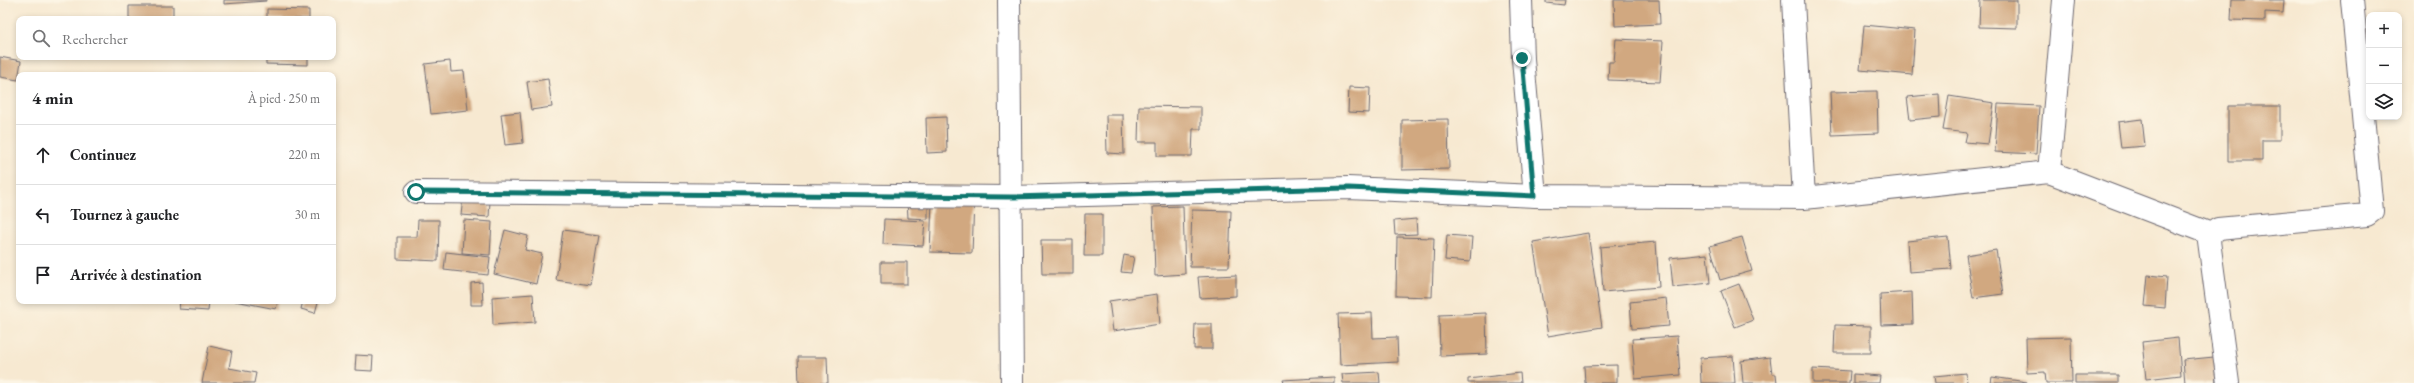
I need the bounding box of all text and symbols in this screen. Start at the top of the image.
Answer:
map controls [2366,12,2402,120]
button: + [2366,12,2402,48]
search box [16,16,336,60]
icon: search [30,27,52,49]
text: Rechercher [62,29,128,48]
button: − [2366,48,2402,84]
route end [1513,49,1531,67]
button: layers [2366,84,2402,120]
text: 4 min [32,87,73,109]
text: À pied · 250 m [248,90,320,107]
icon: ahead [32,144,54,166]
text: Continuez [70,145,136,164]
text: 220 m [289,146,320,163]
route start [407,183,425,201]
icon: left [32,204,54,226]
text: Tournez à gauche [70,205,179,224]
text: 30 m [295,206,320,223]
icon: arrive [32,264,54,286]
text: Arrivée à destination [70,265,202,284]

